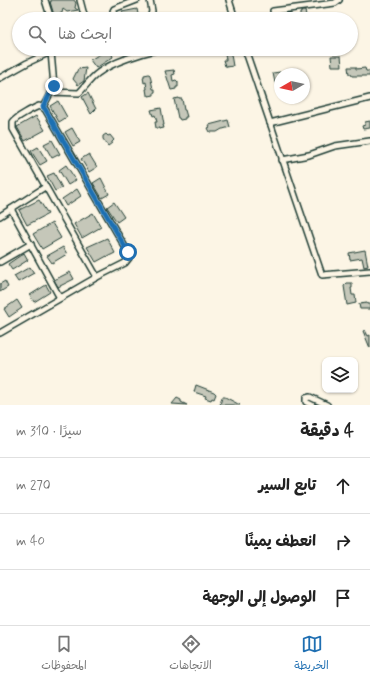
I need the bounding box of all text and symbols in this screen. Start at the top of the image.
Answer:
search box [12,12,358,56]
icon: search [26,23,48,45]
text: ابحث هنا [58,25,112,45]
north arrow [274,68,310,104]
route end [45,77,63,95]
route start [119,243,137,261]
map controls [322,357,358,393]
button: layers [322,357,358,393]
text: 4 دقيقة [300,420,354,442]
text: سيرًا · 310 m [16,423,82,440]
icon: ahead [332,475,354,497]
text: تابع السير [258,476,316,496]
text: 270 m [16,477,51,494]
icon: right [332,531,354,553]
text: انعطف يمينًا [245,532,316,552]
text: 40 m [16,533,45,550]
icon: arrive [332,587,354,609]
text: الوصول إلى الوجهة [202,588,316,608]
tab: المحفوظات [41,633,87,675]
tab: الاتجاهات [169,633,212,675]
tab: الخريطة [294,633,329,675]

